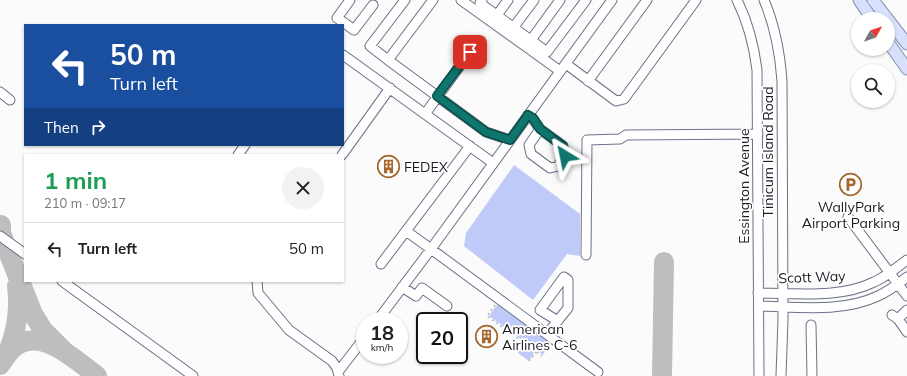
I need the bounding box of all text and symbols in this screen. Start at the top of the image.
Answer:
north arrow [851,12,895,56]
map controls [851,12,895,108]
pin [453,35,487,69]
text: 50 m [110,37,176,72]
icon: left [44,40,96,92]
icon: arrive [459,41,481,63]
button: search [851,64,895,108]
text: Turn left [110,72,178,95]
street label: Tinicum Island Road [759,86,777,218]
icon: right [87,116,109,138]
text: Then [44,118,79,137]
street label: Essington Avenue [735,128,753,244]
position arrow [544,135,586,177]
building icon: FEDEX [375,154,401,180]
place label: FEDEX [404,158,448,176]
text: 1 min [44,165,107,195]
button: close [282,167,324,209]
parking icon: WallyPark Airport Parking [838,172,864,198]
text: 210 m · 09:17 [44,195,126,211]
place label: WallyPark Airport Parking [802,198,900,232]
icon: left [44,238,66,260]
text: Turn left [78,239,137,258]
text: 50 m [289,239,324,258]
street label: Scott Way [778,267,846,287]
speed limit sign: 20 [416,312,468,364]
text: 18 [370,320,394,345]
place label: American Airlines C-6 [502,320,577,354]
building icon: American Airlines C-6 [474,324,500,350]
text: km/h [371,341,393,354]

